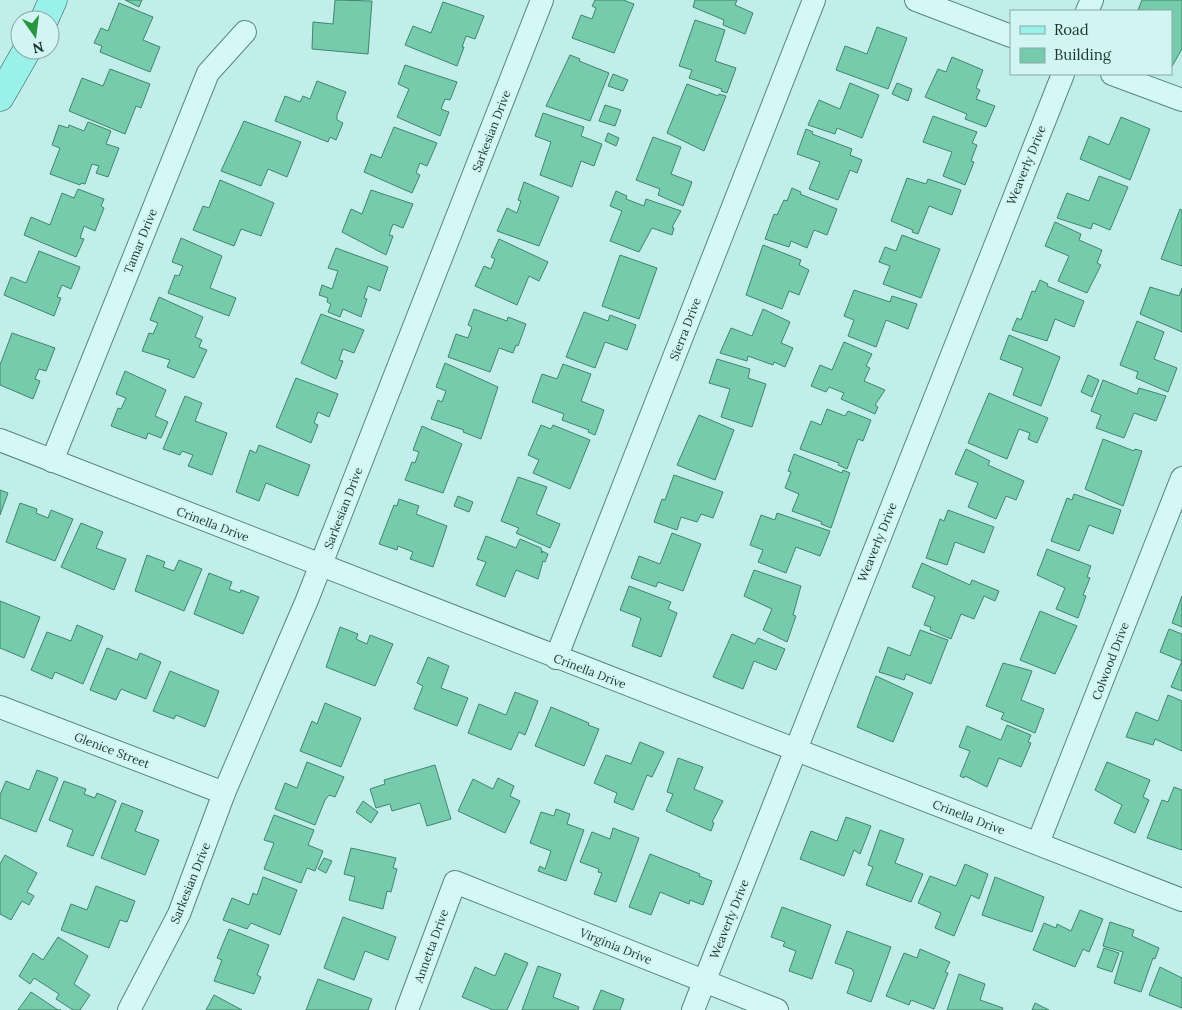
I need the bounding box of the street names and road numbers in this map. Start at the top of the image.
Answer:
street label: Sarkesian Drive [468,87,514,174]
street label: Weaverly Drive [1003,123,1049,207]
street label: Tamar Drive [120,206,160,276]
street label: Sierra Drive [666,295,704,363]
street label: Sarkesian Drive [320,464,366,551]
street label: Weaverly Drive [854,500,900,584]
street label: Crinella Drive [175,503,252,545]
street label: Colwood Drive [1088,619,1132,702]
street label: Crinella Drive [552,650,629,692]
street label: Glenice Street [72,729,152,771]
street label: Crinella Drive [931,796,1008,838]
street label: Sarkesian Drive [167,840,213,926]
street label: Weaverly Drive [706,877,752,961]
street label: Annetta Drive [410,907,451,986]
street label: Virginia Drive [577,924,655,967]

